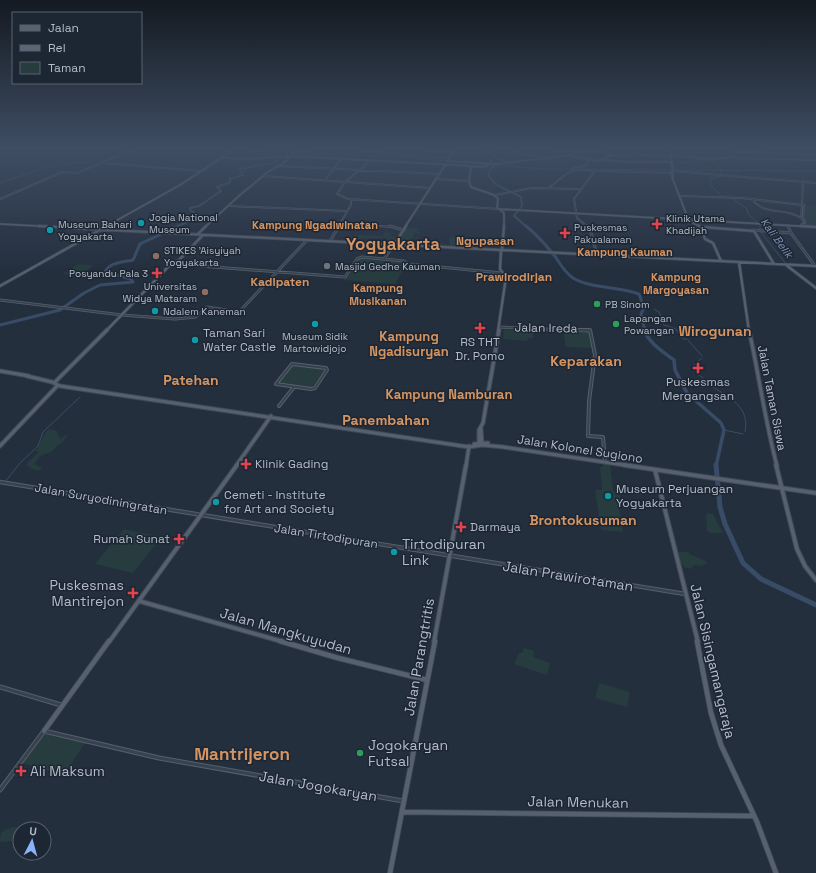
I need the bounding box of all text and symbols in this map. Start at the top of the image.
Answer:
legend [12,12,142,84]
text: Jalan [48,20,79,36]
text: Rel [48,40,66,56]
text: Taman [48,60,85,76]
place label: Jogja National Museum [149,211,218,236]
place label: Klinik Utama Khadijah [666,212,725,237]
water label: Kali Belik [758,215,797,262]
place label: Museum Bahari Yogyakarta [58,218,132,243]
marker: Jogja National Museum [136,218,146,228]
district label: Kampung Ngadiwinatan [252,218,378,232]
marker: Klinik Utama Khadijah [651,218,663,230]
place label: Puskesmas Pakualaman [574,221,632,246]
marker: Museum Bahari Yogyakarta [45,225,55,235]
marker: Puskesmas Pakualaman [559,227,571,239]
district label: Yogyakarta [346,233,440,255]
district label: Ngupasan [456,233,514,249]
place label: STIKES 'Aisyiyah Yogyakarta [164,244,241,269]
district label: Kampung Kauman [577,245,673,259]
marker: STIKES 'Aisyiyah Yogyakarta [151,251,161,261]
place label: Masjid Gedhe Kauman [335,260,440,273]
marker: Masjid Gedhe Kauman [322,261,332,271]
place label: Posyandu Pala 3 [69,267,148,280]
marker: Posyandu Pala 3 [151,267,163,279]
district label: Prawirodirjan [476,269,552,285]
district label: Kampung Margoyasan [643,270,709,297]
district label: Kadipaten [251,274,309,290]
place label: Universitas Widya Mataram [123,280,197,305]
district label: Kampung Musikanan [349,281,407,308]
marker: Universitas Widya Mataram [200,287,210,297]
place label: PB Sinom [605,298,650,311]
marker: PB Sinom [592,299,602,309]
place label: Ndalem Kaneman [163,305,246,318]
marker: Ndalem Kaneman [150,306,160,316]
place label: Lapangan Powangan [624,312,674,337]
marker: Museum Sidik Martowidjojo [310,319,320,329]
street label: Jalan Ireda [514,319,578,337]
marker: Lapangan Powangan [611,319,621,329]
marker: RS THT Dr. Pomo [474,322,486,334]
district label: Wirogunan [678,322,752,340]
place label: Taman Sari Water Castle [203,325,276,355]
district label: Kampung Ngadisuryan [369,328,449,360]
place label: Museum Sidik Martowidjojo [282,330,349,355]
place label: RS THT Dr. Pomo [455,334,505,364]
marker: Taman Sari Water Castle [190,335,200,345]
street label: Jalan Taman Siswa [754,344,790,452]
district label: Keparakan [550,352,622,370]
marker: Puskesmas Mergangsan [692,362,704,374]
district label: Patehan [163,371,219,389]
place label: Puskesmas Mergangsan [662,374,734,404]
district label: Kampung Namburan [386,386,512,403]
district label: Panembahan [342,411,430,429]
street label: Jalan Kolonel Sugiono [516,431,644,467]
place label: Klinik Gading [255,456,328,472]
marker: Klinik Gading [240,458,252,470]
street label: Jalan Suryodiningratan [33,479,169,519]
place label: Museum Perjuangan Yogyakarta [616,481,733,511]
place label: Cemeti - Institute for Art and Society [224,487,334,517]
marker: Museum Perjuangan Yogyakarta [603,491,613,501]
marker: Cemeti - Institute for Art and Society [211,497,221,507]
district label: Brontokusuman [529,511,637,529]
place label: Darmaya [470,519,521,535]
street label: Jalan Tirtodipuran [273,520,379,552]
marker: Darmaya [455,521,467,533]
place label: Rumah Sunat [93,531,170,547]
marker: Rumah Sunat [173,533,185,545]
place label: Tirtodipuran Link [402,535,485,569]
marker: Tirtodipuran Link [389,547,399,557]
street label: Jalan Prawirotaman [501,557,635,595]
place label: Puskesmas Mantirejon [49,576,124,610]
street label: Jalan Sisingamangaraja [686,582,740,740]
marker: Puskesmas Mantirejon [127,587,139,599]
street label: Jalan Parangtritis [400,597,438,717]
street label: Jalan Mangkuyudan [218,604,354,658]
place label: Jogokaryan Futsal [368,736,448,770]
district label: Mantrijeron [194,743,290,765]
marker: Jogokaryan Futsal [355,748,365,758]
place label: Ali Maksum [30,762,105,780]
marker: Ali Maksum [15,765,27,777]
street label: Jalan Jogokaryan [257,767,379,805]
street label: Jalan Menukan [527,792,629,812]
north arrow [12,821,52,861]
text: U [29,824,37,838]

